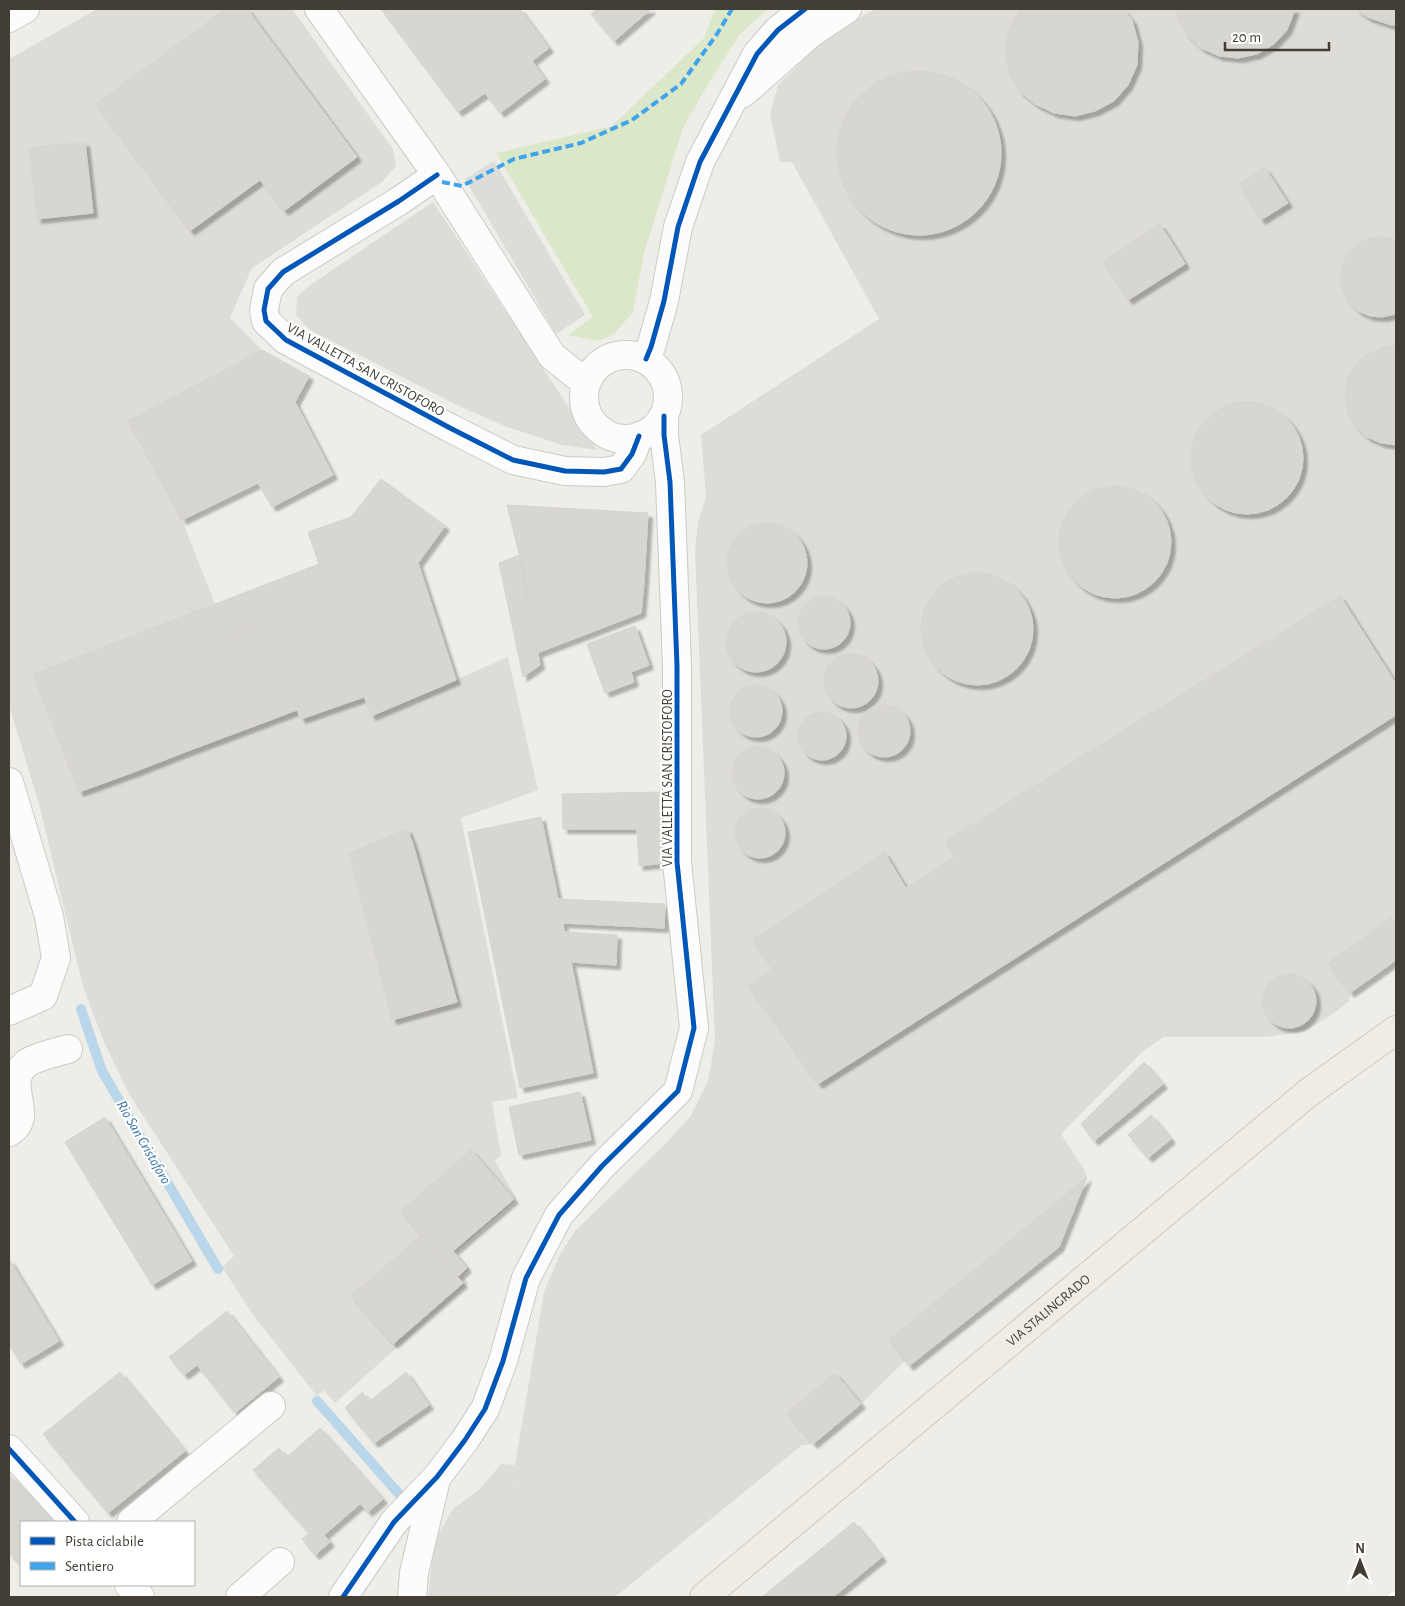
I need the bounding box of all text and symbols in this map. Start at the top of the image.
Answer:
scale bar [1225,20,1329,52]
text: 20 m [1232,30,1261,45]
street label: VIA VALLETTA SAN CRISTOFORO [284,321,447,419]
street label: VIA VALLETTA SAN CRISTOFORO [661,689,675,867]
water label: Rio San Cristoforo [114,1098,173,1187]
street label: VIA STALINGRADO [1004,1272,1093,1349]
legend [20,1521,195,1586]
text: Pista ciclabile [65,1534,144,1549]
north arrow [1335,1536,1385,1586]
text: N [1355,1542,1365,1556]
text: Sentiero [65,1559,114,1574]

